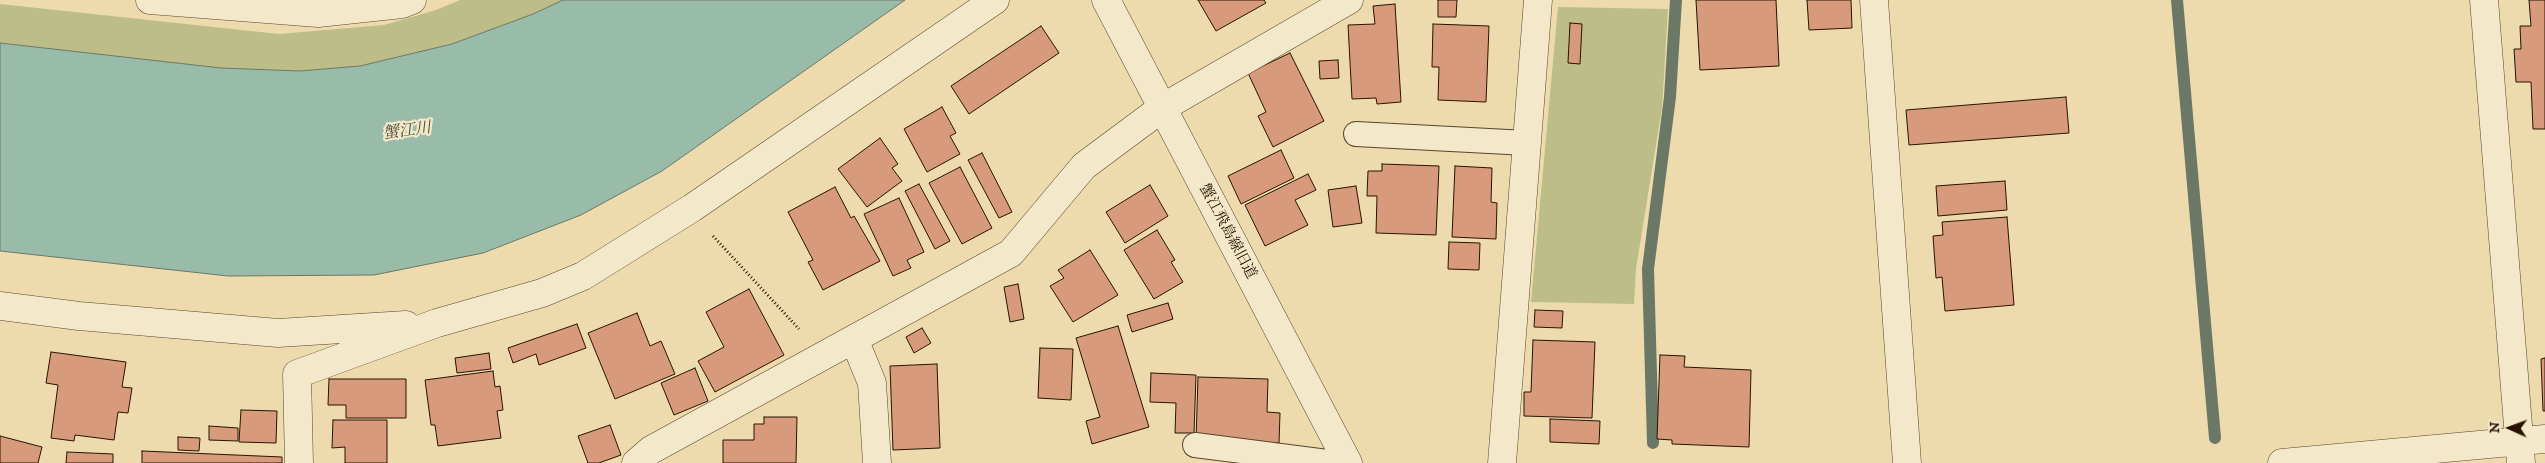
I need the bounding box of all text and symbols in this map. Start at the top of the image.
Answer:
water label: 蟹江川 [382,119,432,145]
street label: 蟹江飛島線旧道 [1194,181,1260,283]
north arrow [2485,403,2535,453]
text: N [2486,421,2504,434]

